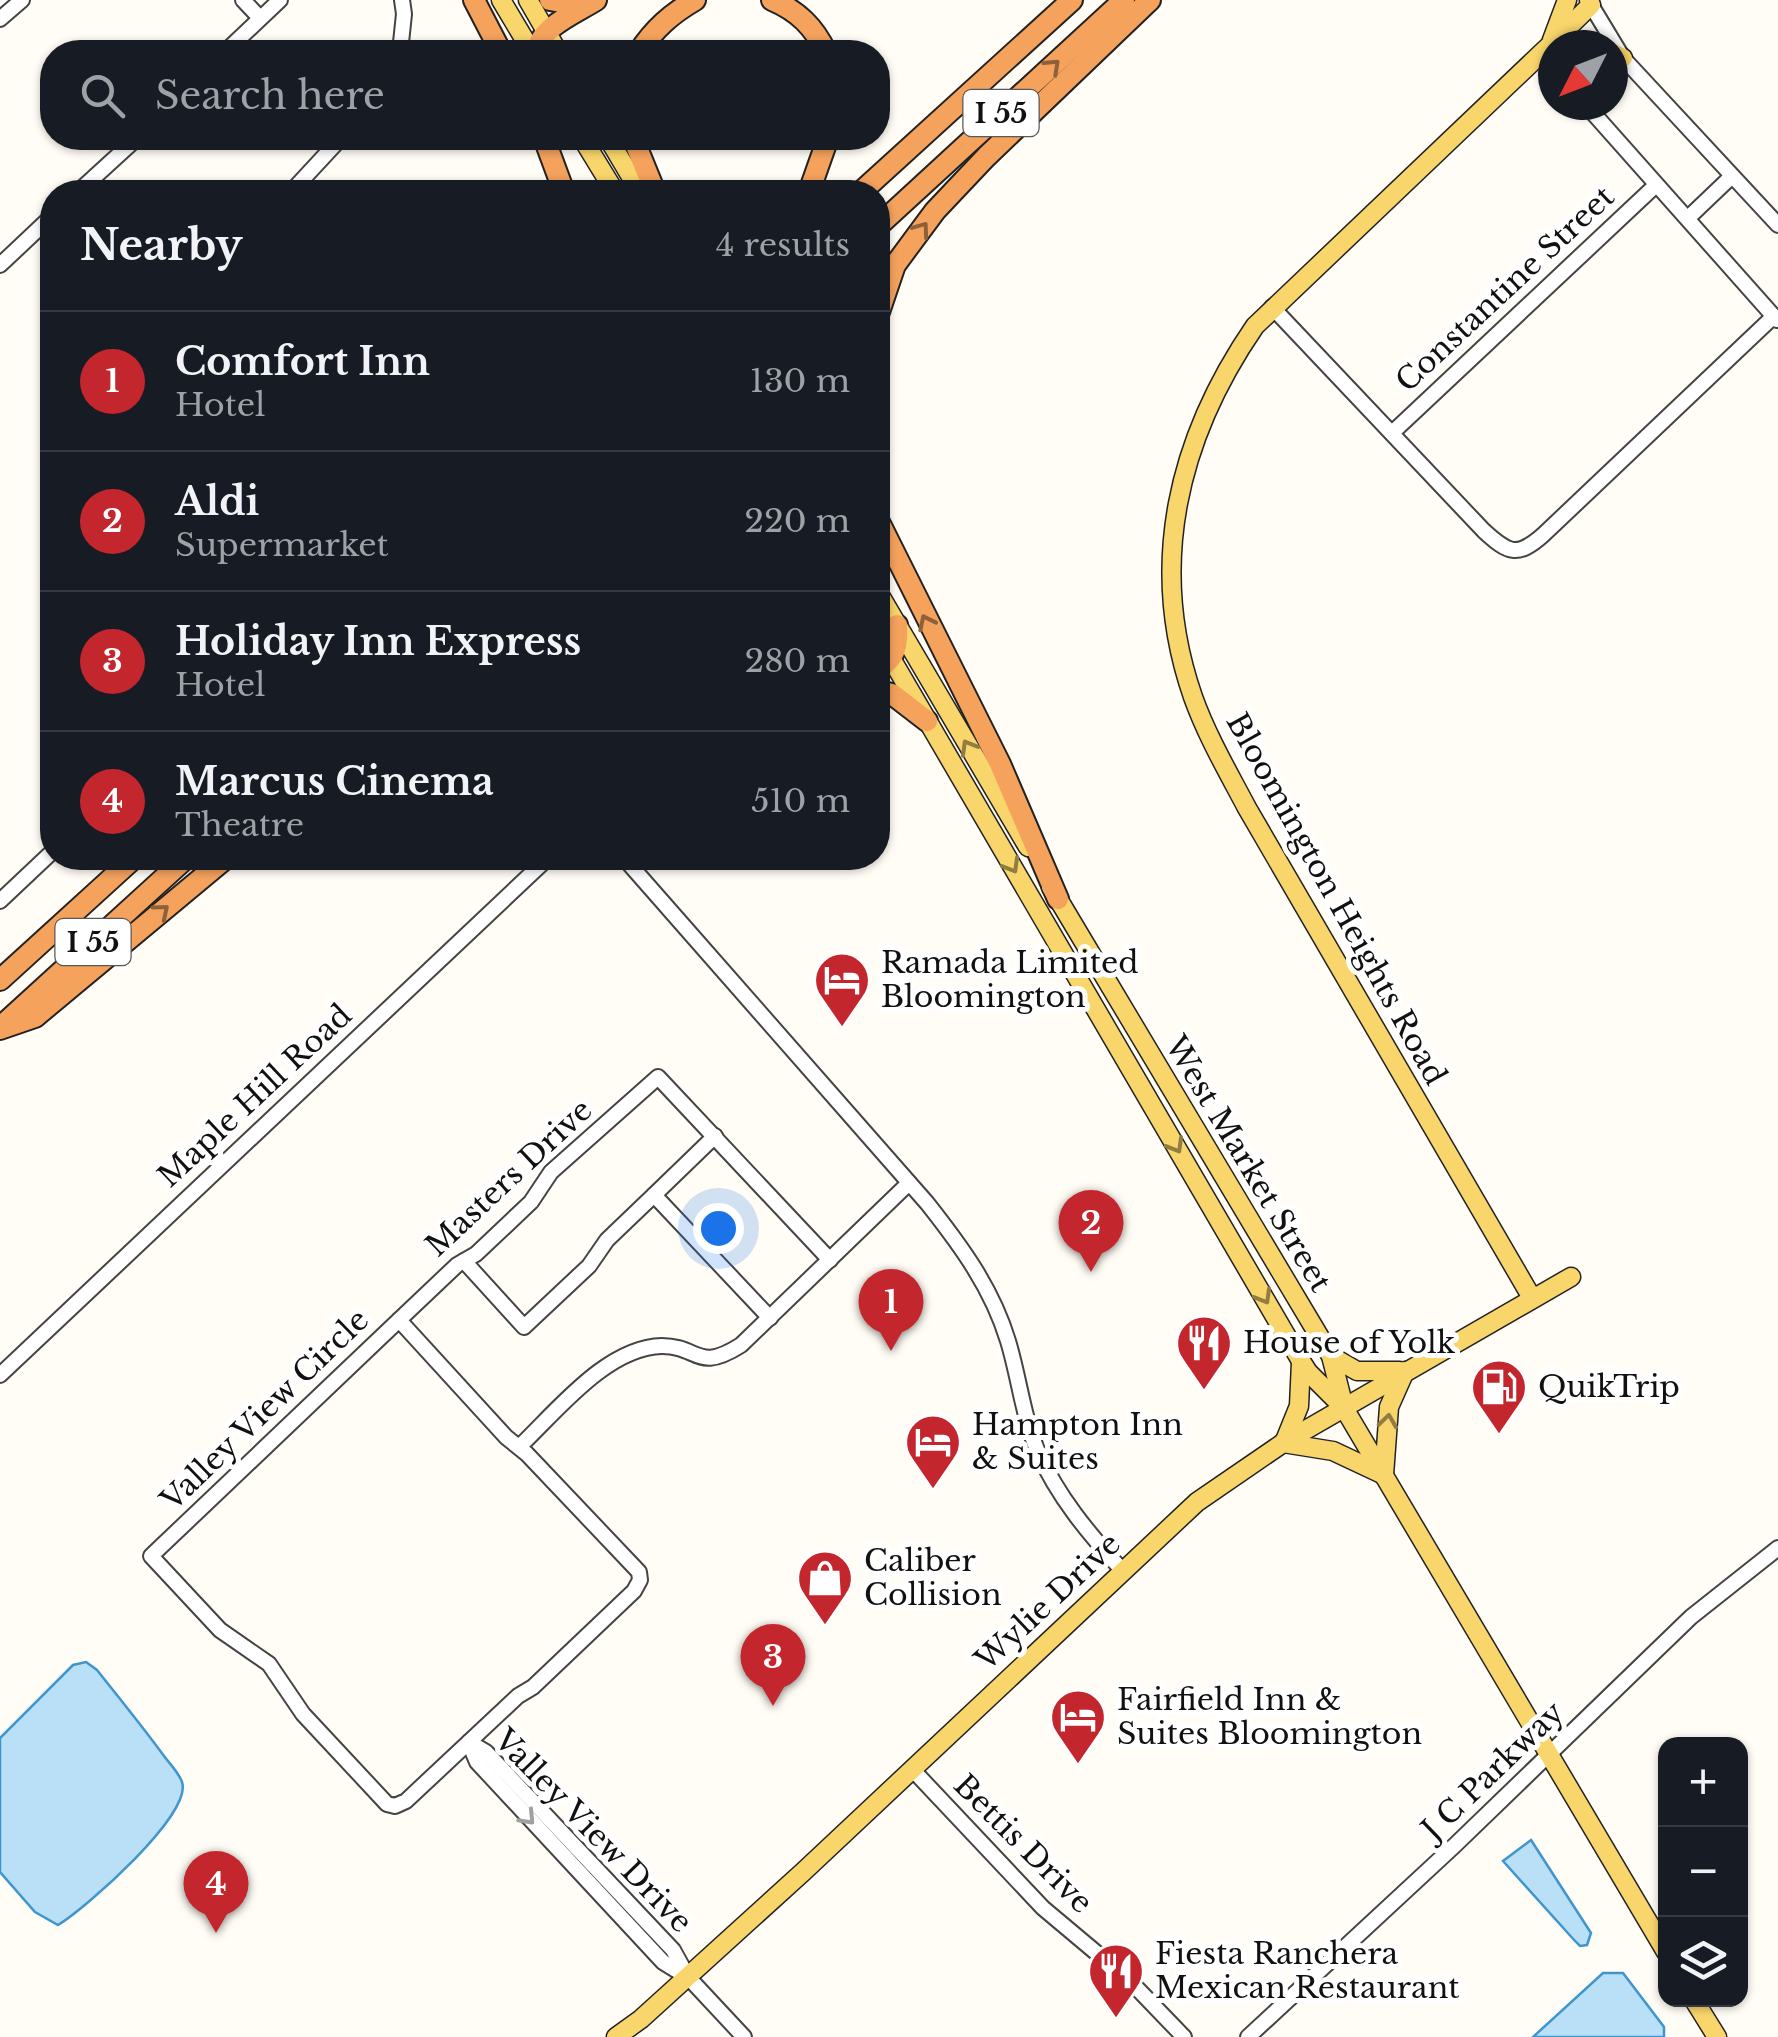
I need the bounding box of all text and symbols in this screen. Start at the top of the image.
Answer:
north arrow [1538,30,1628,120]
search box [40,40,890,150]
one-way arrow [1041,59,1060,77]
icon: search [75,68,130,123]
text: Search here [155,72,385,119]
road number: I 55 [964,90,1038,136]
street label: Constantine Street [1388,178,1622,399]
text: Nearby [80,219,243,271]
one-way arrow [910,222,927,240]
text: 4 results [716,225,850,265]
text: Comfort Inn [175,338,430,385]
text: 1 [106,361,119,401]
text: 130 m [750,361,850,401]
text: Hotel [175,385,266,425]
text: Aldi [175,478,259,525]
text: 2 [102,501,123,541]
text: 220 m [744,501,850,541]
text: Supermarket [175,525,389,565]
one-way arrow [919,614,939,632]
text: Holiday Inn Express [175,618,581,665]
text: 3 [102,641,123,681]
text: 280 m [745,641,850,681]
text: Hotel [175,665,266,705]
street label: Bloomington Heights Road [1219,706,1454,1091]
one-way arrow [961,739,980,757]
text: Marcus Cinema [175,758,494,805]
text: 4 [102,781,123,821]
text: 510 m [751,781,850,821]
text: Theatre [175,805,304,845]
one-way arrow [999,855,1019,873]
one-way arrow [150,904,168,922]
road number: I 55 [56,919,130,965]
place label: Ramada Limited Bloomington [881,944,1138,1015]
hotel icon: Ramada Limited Bloomington [812,950,872,1029]
street label: Maple Hill Road [150,996,359,1195]
street label: West Market Street [1157,1028,1340,1299]
street label: Masters Drive [418,1091,599,1264]
one-way arrow [1163,1135,1183,1153]
pin: 2 [1058,1190,1124,1272]
your location [693,1203,744,1254]
pin: 1 [858,1268,924,1351]
one-way arrow [1252,1286,1271,1304]
street label: Valley View Circle [152,1301,376,1519]
restaurant icon: House of Yolk [1174,1313,1234,1392]
place label: House of Yolk [1243,1324,1456,1361]
fuel station icon: QuikTrip [1469,1357,1529,1436]
place label: QuikTrip [1538,1368,1680,1405]
place label: Hampton Inn & Suites [972,1406,1183,1477]
hotel icon: Hampton Inn & Suites [903,1412,963,1491]
one-way arrow [1377,1413,1398,1429]
street label: Wylie Drive [967,1525,1128,1679]
place label: Caliber Collision [864,1542,1002,1613]
shop icon: Caliber Collision [795,1548,855,1627]
pin: 3 [740,1624,806,1706]
place label: Fairfield Inn & Suites Bloomington [1117,1681,1422,1752]
hotel icon: Fairfield Inn & Suites Bloomington [1048,1687,1108,1766]
street label: J C Parkway [1411,1694,1571,1850]
street label: Valley View Drive [486,1720,700,1940]
map controls [1658,1737,1748,2007]
button: + [1658,1737,1748,1827]
street label: Bettis Drive [946,1767,1100,1921]
one-way arrow [517,1806,535,1825]
button: − [1658,1827,1748,1917]
pin: 4 [184,1850,248,1933]
button: layers [1658,1917,1748,2007]
place label: Fiesta Ranchera Mexican Restaurant [1155,1935,1460,2006]
restaurant icon: Fiesta Ranchera Mexican Restaurant [1086,1941,1146,2020]

